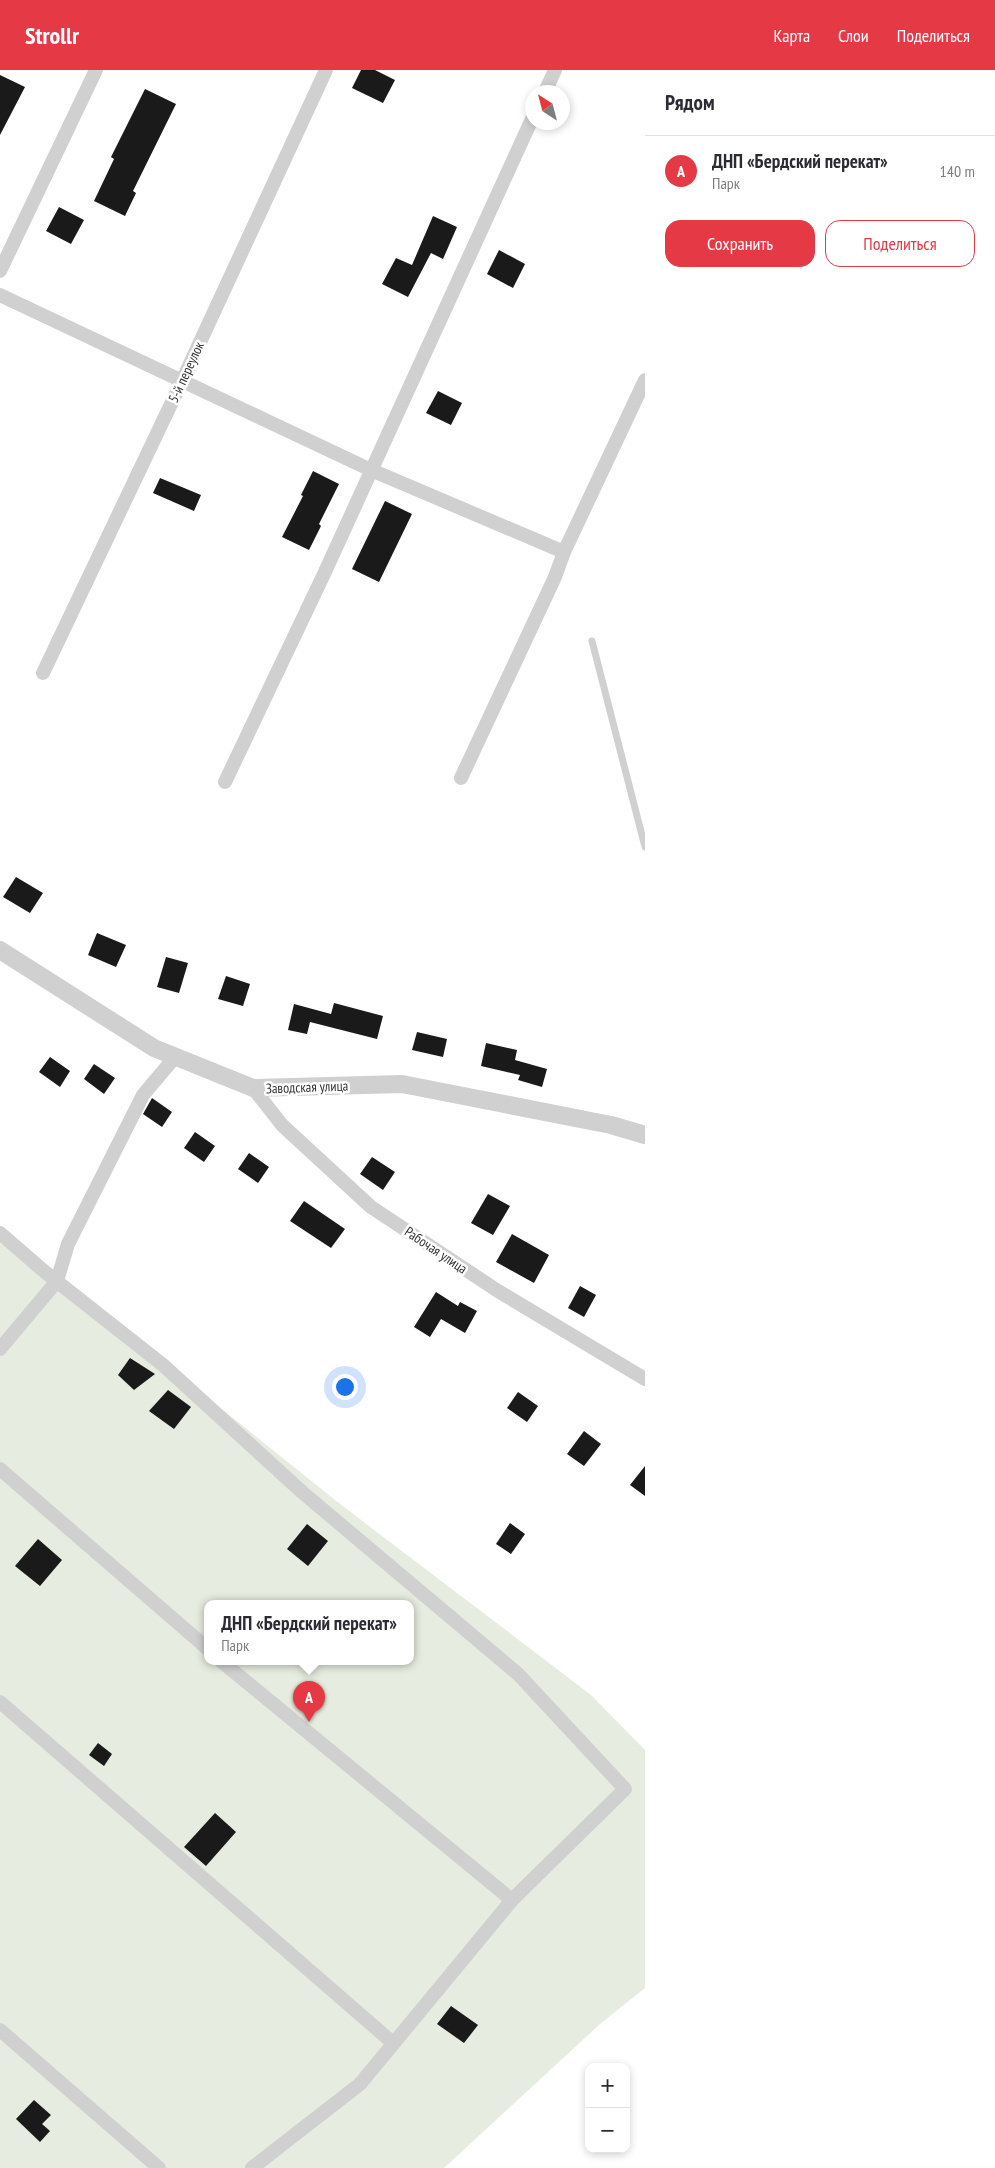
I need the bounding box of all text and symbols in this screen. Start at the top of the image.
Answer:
text: Strollr [25,20,79,51]
text: Карта [773,24,810,47]
text: Слои [838,24,869,47]
text: Поделиться [897,24,970,47]
north arrow [525,85,570,130]
text: Рядом [665,89,715,116]
text: ДНП «Бердский перекат» [712,149,888,173]
text: A [677,161,685,181]
text: 140 m [940,161,975,181]
text: Парк [712,173,740,193]
button: Сохранить [665,220,815,267]
button: Поделиться [825,220,975,267]
street label: 5-й переулок [164,338,208,405]
street label: Заводская улица [265,1077,349,1097]
street label: Рабочая улица [401,1222,471,1278]
your location [332,1374,358,1400]
popup [204,1600,414,1665]
text: ДНП «Бердский перекат» [221,1611,397,1635]
text: Парк [221,1635,249,1655]
pin: A [293,1681,325,1722]
map controls [585,2063,630,2153]
button: + [585,2063,630,2108]
button: − [585,2108,630,2153]

